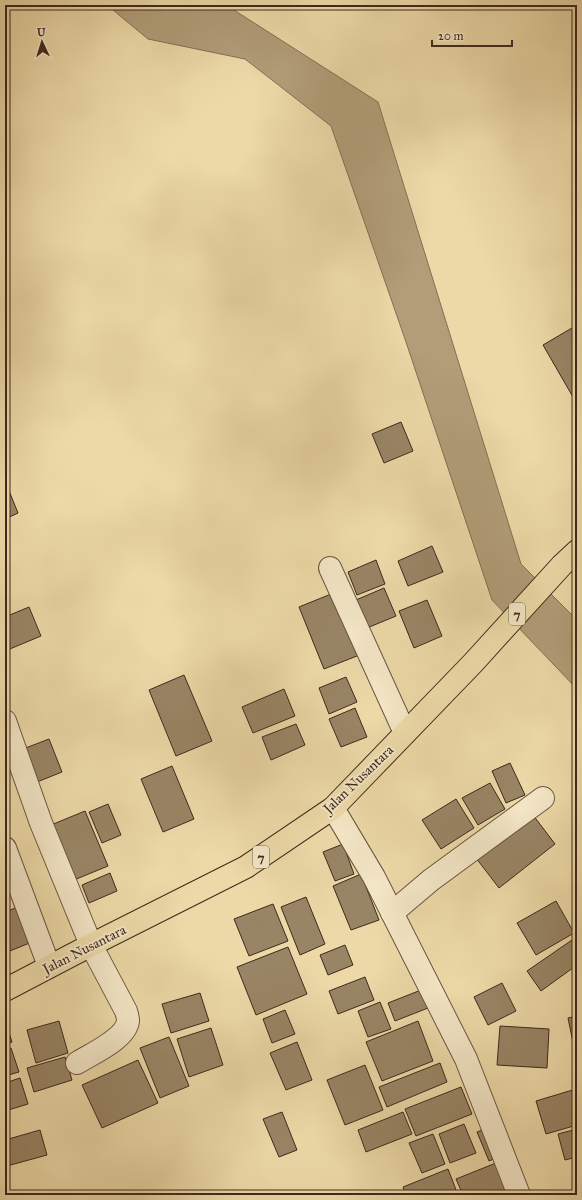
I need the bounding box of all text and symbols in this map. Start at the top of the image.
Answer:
north arrow [22,22,62,62]
scale bar [432,22,512,48]
text: U [37,26,46,39]
text: 20 m [438,29,464,43]
road number: 7 [509,603,525,625]
street label: Jalan Nusantara [318,742,398,819]
road number: 7 [253,846,269,868]
street label: Jalan Nusantara [38,921,129,980]

